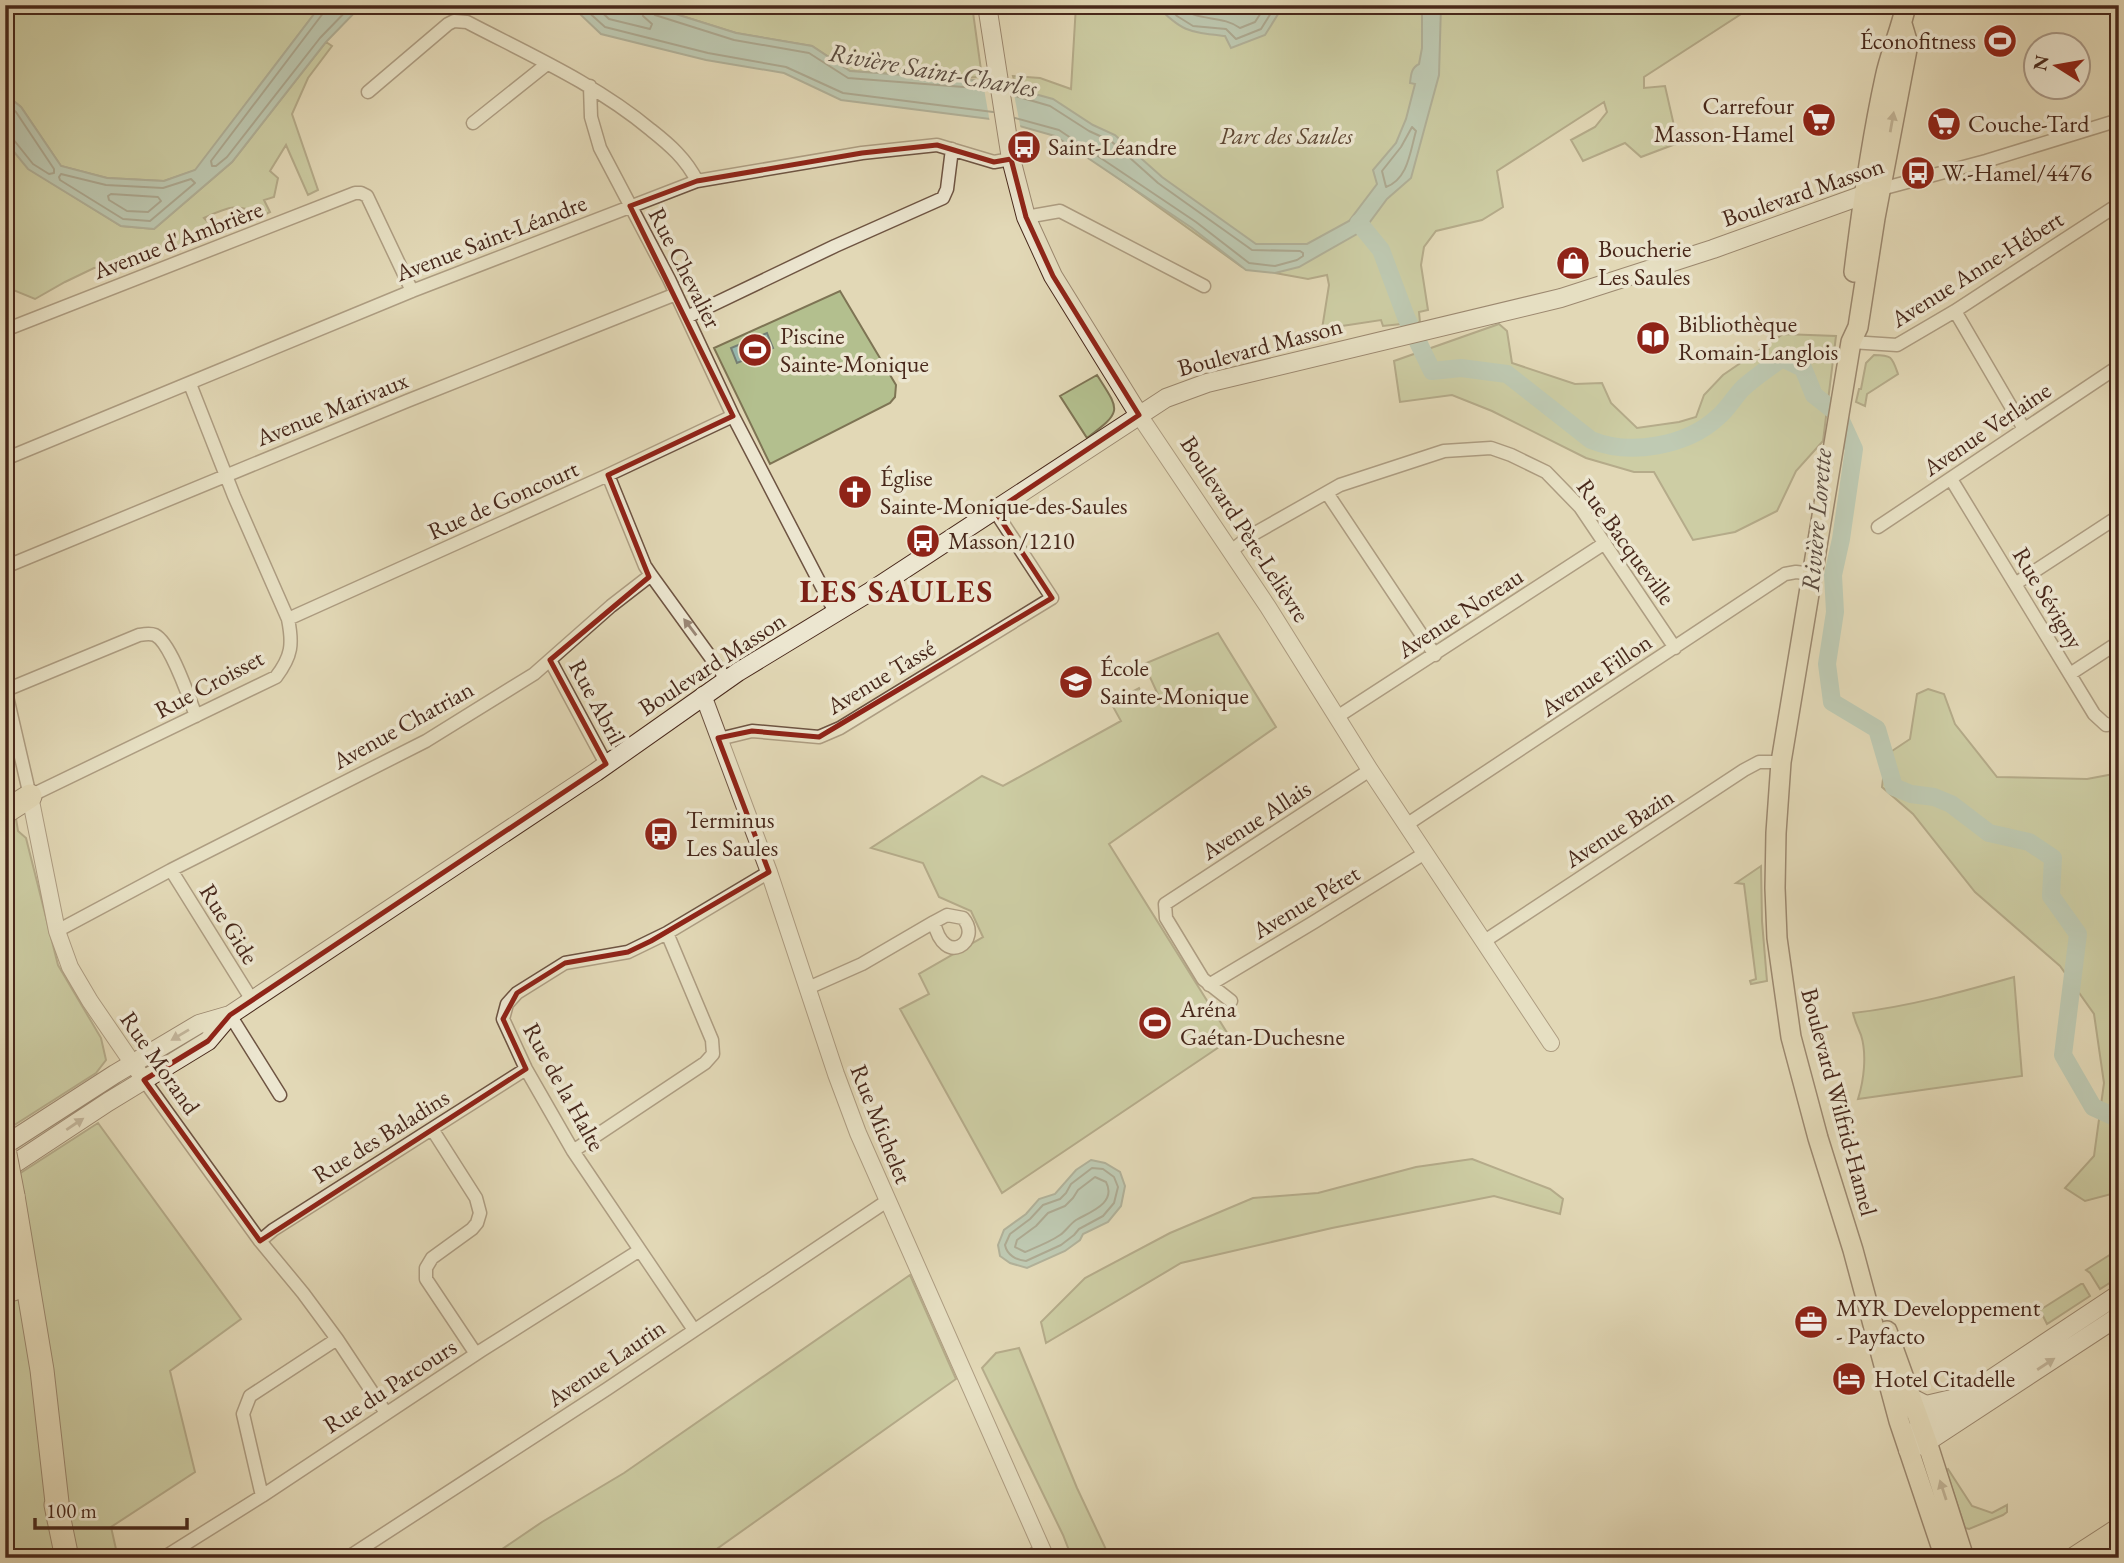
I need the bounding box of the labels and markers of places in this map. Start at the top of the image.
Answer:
sports icon: Éconofitness [1981,22,2019,60]
place label: Éconofitness [1860,25,1976,56]
place label: Carrefour Masson-Hamel [1654,90,1794,149]
supermarket icon: Carrefour Masson-Hamel [1800,101,1838,139]
supermarket icon: Couche-Tard [1925,105,1963,143]
place label: Couche-Tard [1968,108,2090,139]
bus stop icon: Saint-Léandre [1005,128,1043,166]
place label: Saint-Léandre [1048,131,1177,162]
bus stop icon: W.-Hamel/4476 [1899,154,1937,192]
place label: W.-Hamel/4476 [1942,157,2092,188]
place label: Boucherie Les Saules [1598,233,1691,292]
shop icon: Boucherie Les Saules [1554,244,1592,282]
place label: Bibliothèque Romain-Langlois [1678,308,1838,367]
library icon: Bibliothèque Romain-Langlois [1634,319,1672,357]
place label: Piscine Sainte-Monique [780,320,929,379]
sports icon: Piscine Sainte-Monique [736,331,774,369]
place label: Église Sainte-Monique-des-Saules [880,462,1128,521]
church icon: Église Sainte-Monique-des-Saules [836,473,874,511]
bus stop icon: Masson/1210 [904,522,942,560]
place label: Masson/1210 [948,525,1074,556]
place label: École Sainte-Monique [1100,652,1249,711]
school or university icon: École Sainte-Monique [1057,663,1095,701]
place label: Terminus Les Saules [686,804,778,863]
bus stop icon: Terminus Les Saules [642,815,680,853]
place label: Aréna Gaétan-Duchesne [1179,993,1345,1052]
sports icon: Aréna Gaétan-Duchesne [1136,1004,1174,1042]
place label: MYR Developpement - Payfacto [1836,1292,2041,1351]
office icon: MYR Developpement - Payfacto [1792,1303,1830,1341]
hotel icon: Hotel Citadelle [1830,1360,1868,1398]
place label: Hotel Citadelle [1874,1363,2015,1394]

